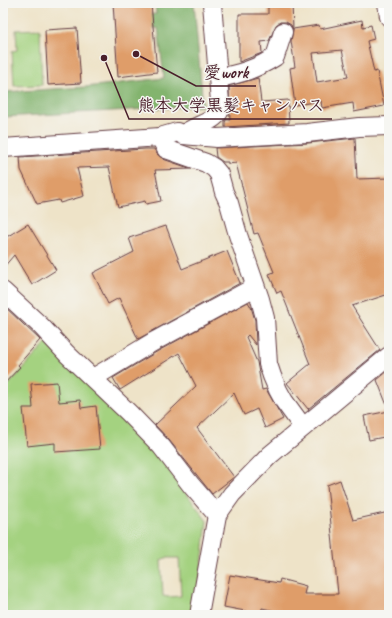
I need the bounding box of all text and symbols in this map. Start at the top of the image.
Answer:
callout: 愛work [196,57,256,86]
text: 愛work [204,62,250,83]
callout: 熊本大学黒髪キャンパス [129,90,332,119]
text: 熊本大学黒髪キャンパス [138,95,324,116]

